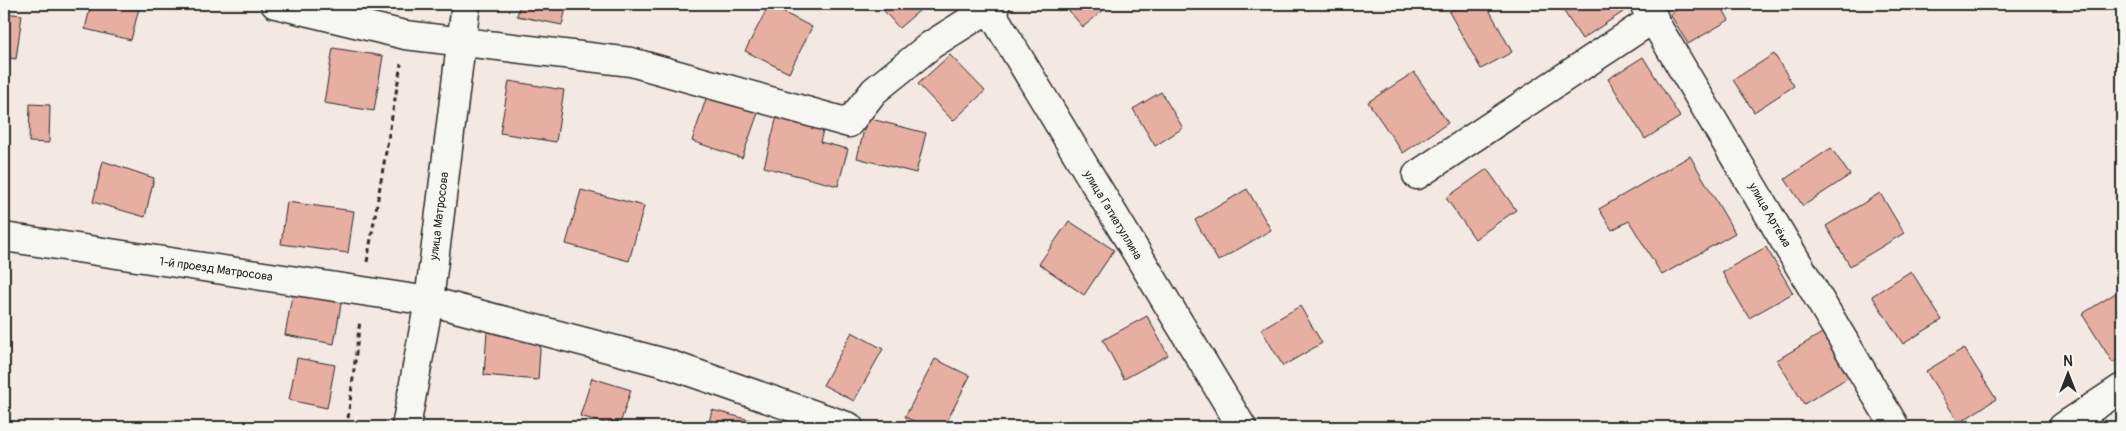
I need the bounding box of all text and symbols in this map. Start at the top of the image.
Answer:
street label: улица Гатиатуллина [1080,167,1145,263]
street label: улица Матросова [427,171,452,262]
street label: улица Артёма [1745,179,1794,251]
street label: 1-й проезд Матросова [158,254,274,285]
north arrow [2044,348,2094,398]
text: N [2063,353,2073,370]

